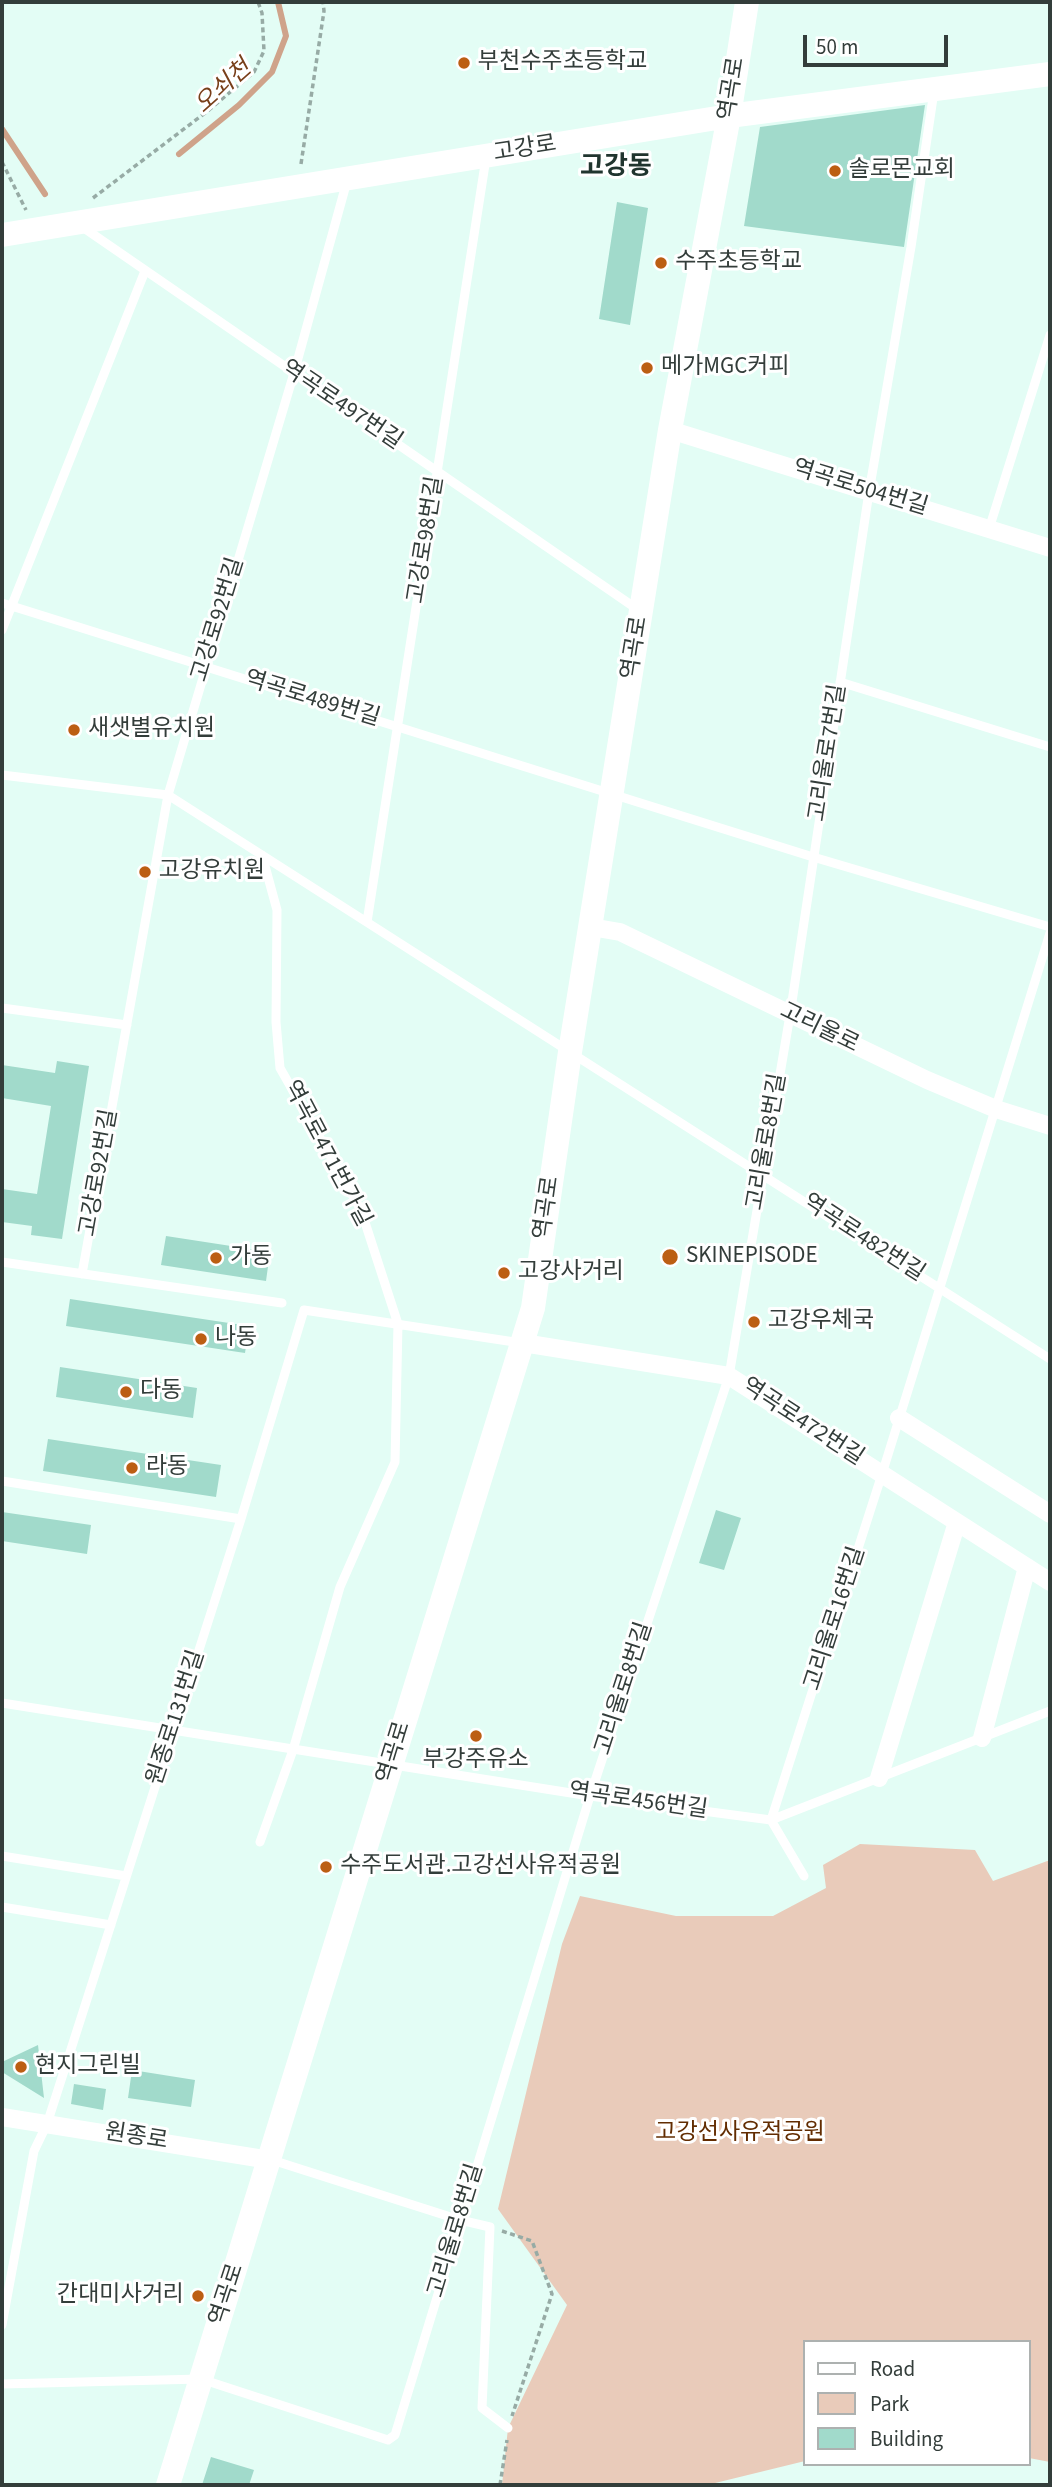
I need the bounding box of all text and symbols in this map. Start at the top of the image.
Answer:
scale bar [807,21,952,65]
text: 50 m [816,32,858,62]
place label: 부천수주초등학교 [478,49,647,77]
water label: 오쇠천 [190,55,258,121]
marker: 부천수주초등학교 [456,55,472,71]
street label: 역곡로 [714,55,752,123]
street label: 고강로 [491,131,559,169]
district label: 고강동 [580,152,652,184]
place label: 솔로몬교회 [849,157,955,185]
marker: 솔로몬교회 [827,163,843,179]
place label: 수주초등학교 [675,249,802,277]
marker: 수주초등학교 [653,255,669,271]
place label: 메가MGC커피 [661,354,790,382]
street label: 역곡로497번길 [275,355,407,457]
marker: 메가MGC커피 [639,360,655,376]
street label: 역곡로504번길 [789,455,931,523]
street label: 고강로98번길 [403,474,451,606]
street label: 고강로92번길 [187,554,251,686]
street label: 역곡로 [617,614,655,682]
street label: 역곡로489번길 [241,666,383,734]
street label: 고리울로7번길 [805,682,853,824]
place label: 새샛별유치원 [88,716,215,744]
marker: 새샛별유치원 [66,722,82,738]
place label: 고강유치원 [159,858,265,886]
marker: 고강유치원 [137,864,153,880]
street label: 고리울로 [775,998,863,1060]
street label: 고리울로8번길 [742,1071,794,1213]
street label: 역곡로471번가길 [276,1076,376,1232]
street label: 고강로92번길 [75,1107,125,1239]
street label: 역곡로 [530,1175,566,1241]
street label: 역곡로482번길 [797,1189,929,1289]
place label: SKINEPISODE [686,1243,818,1271]
place label: 가동 [230,1244,272,1272]
marker: SKINEPISODE [660,1247,680,1267]
marker: 가동 [208,1250,224,1266]
place label: 고강사거리 [518,1259,624,1287]
marker: 고강사거리 [496,1265,512,1281]
place label: 고강우체국 [768,1308,874,1336]
marker: 고강우체국 [746,1314,762,1330]
place label: 나동 [215,1325,257,1353]
marker: 나동 [193,1331,209,1347]
street label: 역곡로472번길 [736,1373,868,1473]
place label: 다동 [140,1378,182,1406]
marker: 다동 [118,1384,134,1400]
place label: 라동 [146,1454,188,1482]
marker: 라동 [124,1460,140,1476]
street label: 고리울로16번길 [800,1543,872,1695]
street label: 고리울로8번길 [590,1619,660,1759]
street label: 원종로131번길 [142,1647,212,1789]
street label: 역곡로 [373,1719,417,1787]
marker: 부강주유소 [468,1728,484,1744]
place label: 부강주유소 [423,1747,529,1775]
street label: 역곡로456번길 [567,1779,709,1825]
place label: 수주도서관.고강선사유적공원 [340,1853,621,1881]
marker: 수주도서관.고강선사유적공원 [318,1859,334,1875]
place label: 현지그린빌 [35,2053,141,2081]
marker: 현지그린빌 [13,2059,29,2075]
street label: 원종로 [102,2119,170,2157]
park label: 고강선사유적공원 [655,2120,825,2148]
street label: 고리울로8번길 [424,2161,490,2301]
street label: 역곡로 [205,2261,251,2329]
place label: 간대미사거리 [57,2282,184,2310]
marker: 간대미사거리 [190,2288,206,2304]
legend [804,2340,1031,2466]
text: Road [870,2354,915,2384]
text: Park [870,2389,909,2419]
text: Building [870,2424,943,2454]

